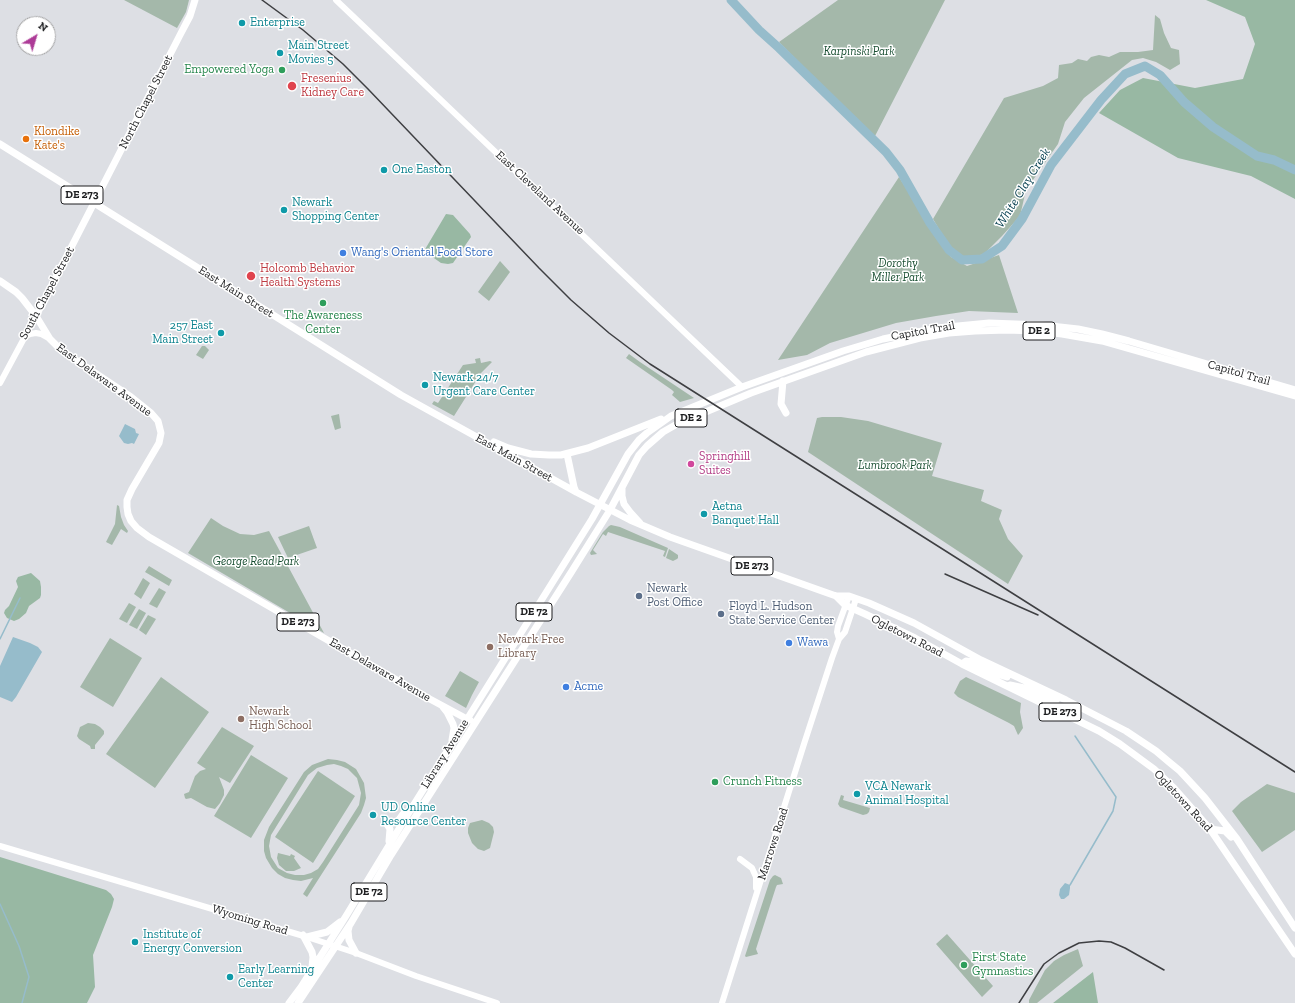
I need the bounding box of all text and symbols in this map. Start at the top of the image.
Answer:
north arrow [16,16,56,56]
place label: Enterprise [250,16,305,30]
marker: Enterprise [237,18,247,28]
text: N [36,19,50,35]
place label: Main Street Movies 5 [288,39,349,67]
park label: Karpinski Park [823,45,895,59]
marker: Main Street Movies 5 [275,48,285,58]
street label: North Chapel Street [116,53,176,151]
place label: Empowered Yoga [184,63,274,77]
marker: Empowered Yoga [277,65,287,75]
place label: Fresenius Kidney Care [301,72,364,100]
marker: Fresenius Kidney Care [286,80,298,92]
place label: Klondike Kate's [34,125,80,153]
marker: Klondike Kate's [21,134,31,144]
water label: White Clay Creek [992,145,1054,231]
street label: East Cleveland Avenue [493,148,587,238]
place label: One Easton [392,163,452,177]
marker: One Easton [379,165,389,175]
road number: DE 273 [61,186,103,204]
place label: Newark Shopping Center [292,196,379,224]
marker: Newark Shopping Center [279,205,289,215]
street label: South Chapel Street [16,244,78,342]
place label: Wang's Oriental Food Store [351,246,493,260]
marker: Wang's Oriental Food Store [338,248,348,258]
park label: Dorothy Miller Park [872,257,924,285]
place label: Holcomb Behavior Health Systems [260,262,355,290]
street label: East Main Street [196,263,276,321]
marker: Holcomb Behavior Health Systems [245,270,257,282]
marker: The Awareness Center [318,298,328,308]
place label: The Awareness Center [284,309,362,337]
street label: Capitol Trail [890,318,956,344]
place label: 257 East Main Street [152,319,213,347]
road number: DE 2 [1023,322,1055,340]
marker: 257 East Main Street [216,328,226,338]
street label: East Delaware Avenue [53,341,155,419]
street label: Capitol Trail [1206,357,1272,389]
place label: Newark 24/7 Urgent Care Center [433,371,535,399]
marker: Newark 24/7 Urgent Care Center [420,380,430,390]
road number: DE 2 [675,409,707,427]
street label: East Main Street [473,431,555,485]
place label: Springhill Suites [699,450,750,478]
marker: Springhill Suites [686,459,696,469]
park label: Lumbrook Park [858,459,932,473]
place label: Aetna Banquet Hall [712,500,779,528]
marker: Aetna Banquet Hall [699,509,709,519]
park label: George Read Park [213,555,299,569]
road number: DE 273 [731,557,773,575]
place label: Newark Post Office [647,582,703,610]
marker: Newark Post Office [634,591,644,601]
place label: Floyd L. Hudson State Service Center [729,600,834,628]
road number: DE 72 [516,603,552,621]
marker: Floyd L. Hudson State Service Center [716,609,726,619]
street label: Ogletown Road [868,612,946,660]
road number: DE 273 [277,613,319,631]
place label: Newark Free Library [498,633,564,661]
street label: East Delaware Avenue [327,635,433,705]
place label: Wawa [797,636,828,650]
marker: Wawa [784,638,794,648]
marker: Newark Free Library [485,642,495,652]
place label: Acme [574,680,603,694]
marker: Acme [561,682,571,692]
road number: DE 273 [1039,703,1081,721]
place label: Newark High School [249,705,312,733]
marker: Newark High School [236,714,246,724]
street label: Library Avenue [418,717,472,791]
street label: Ogletown Road [1151,767,1215,835]
place label: Crunch Fitness [723,775,802,789]
marker: Crunch Fitness [710,777,720,787]
place label: VCA Newark Animal Hospital [865,780,949,808]
marker: VCA Newark Animal Hospital [852,789,862,799]
place label: UD Online Resource Center [381,801,466,829]
street label: Marrows Road [755,806,791,882]
marker: UD Online Resource Center [368,810,378,820]
road number: DE 72 [351,883,387,901]
street label: Wyoming Road [210,902,290,938]
place label: Institute of Energy Conversion [143,928,242,956]
marker: Institute of Energy Conversion [130,937,140,947]
place label: First State Gymnastics [972,951,1033,979]
marker: First State Gymnastics [959,960,969,970]
place label: Early Learning Center [238,963,314,991]
marker: Early Learning Center [225,972,235,982]

